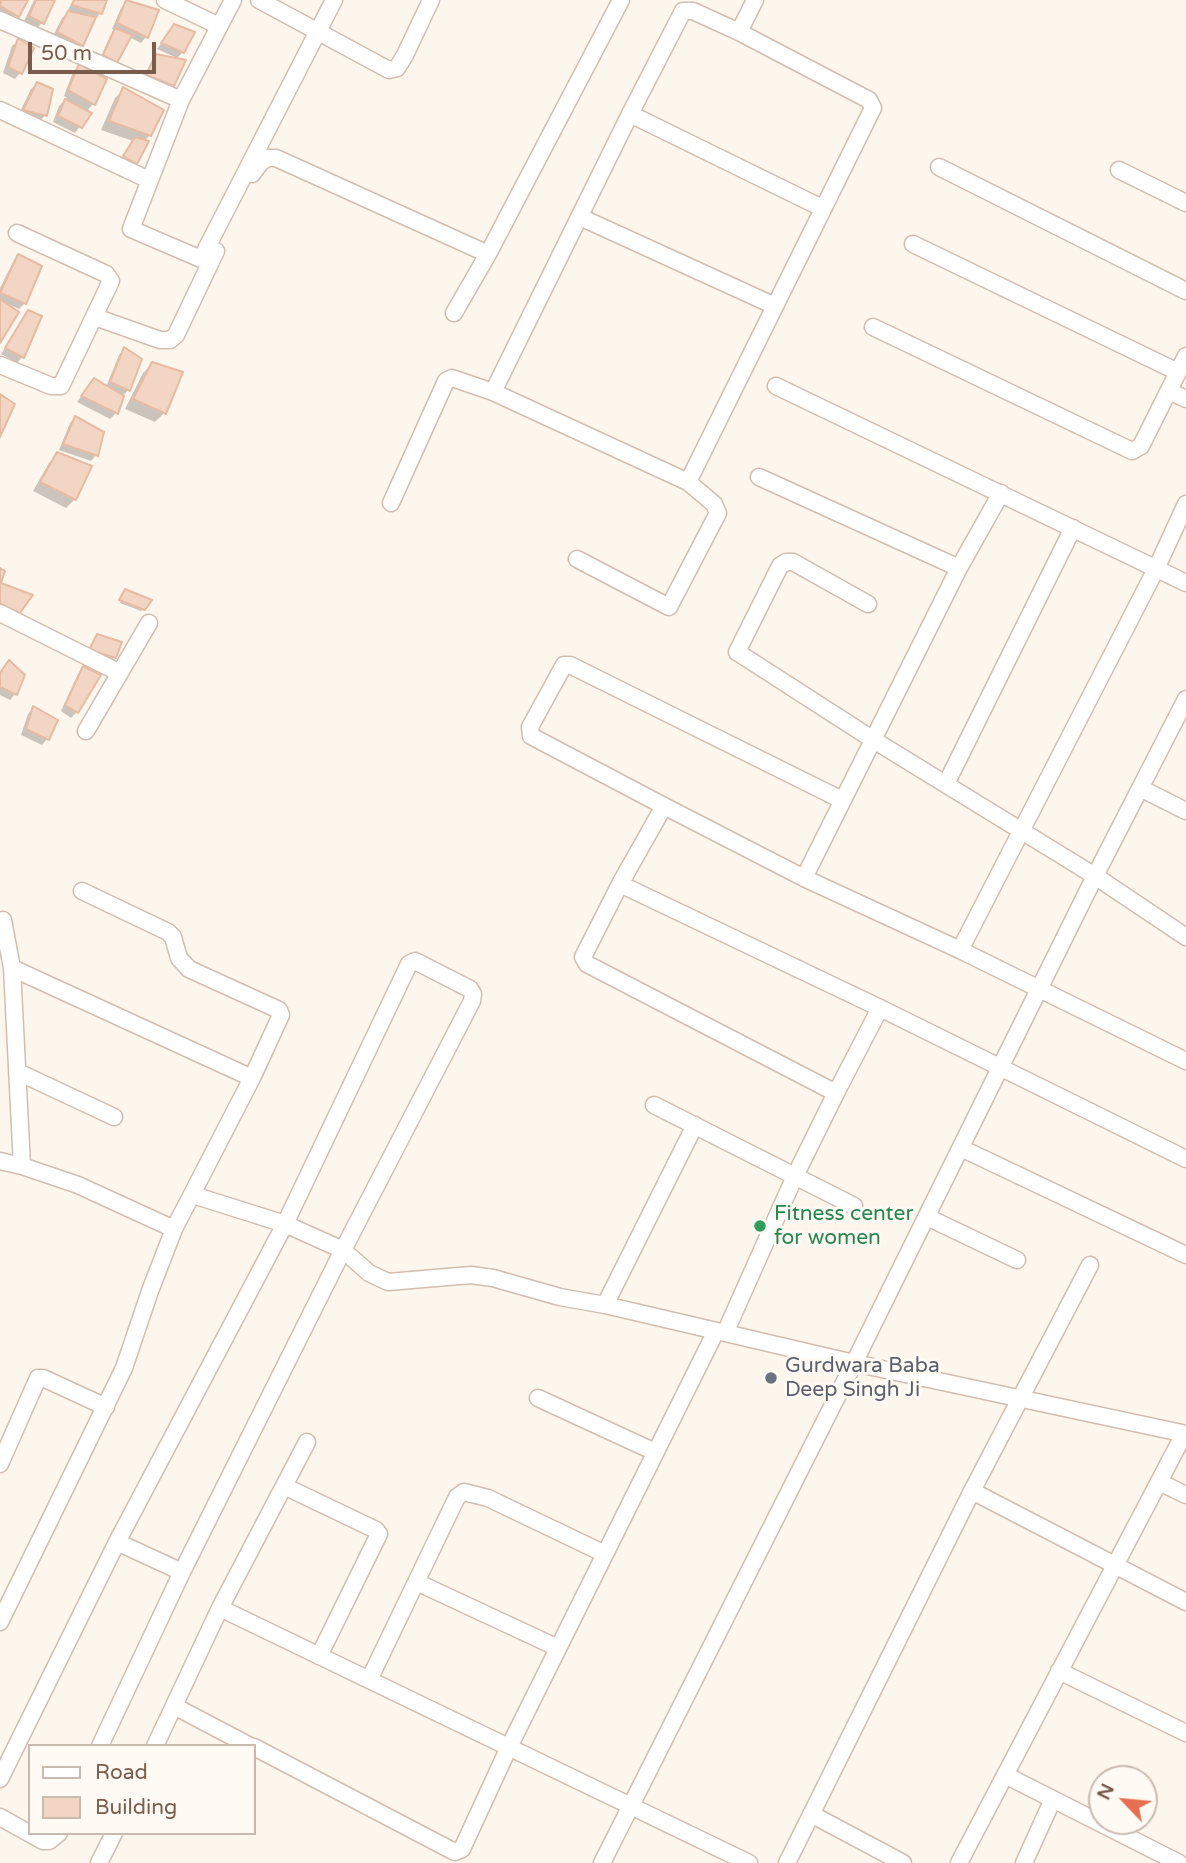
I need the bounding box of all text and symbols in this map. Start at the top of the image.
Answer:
scale bar [32,28,159,72]
text: 50 m [41,41,92,66]
place label: Fitness center for women [774,1201,913,1251]
marker: Fitness center for women [752,1218,768,1234]
place label: Gurdwara Baba Deep Singh Ji [785,1353,940,1403]
marker: Gurdwara Baba Deep Singh Ji [763,1370,779,1386]
legend [28,1744,256,1835]
text: Road [95,1760,148,1785]
north arrow [1088,1765,1158,1835]
text: N [1093,1780,1119,1803]
text: Building [95,1795,177,1820]

